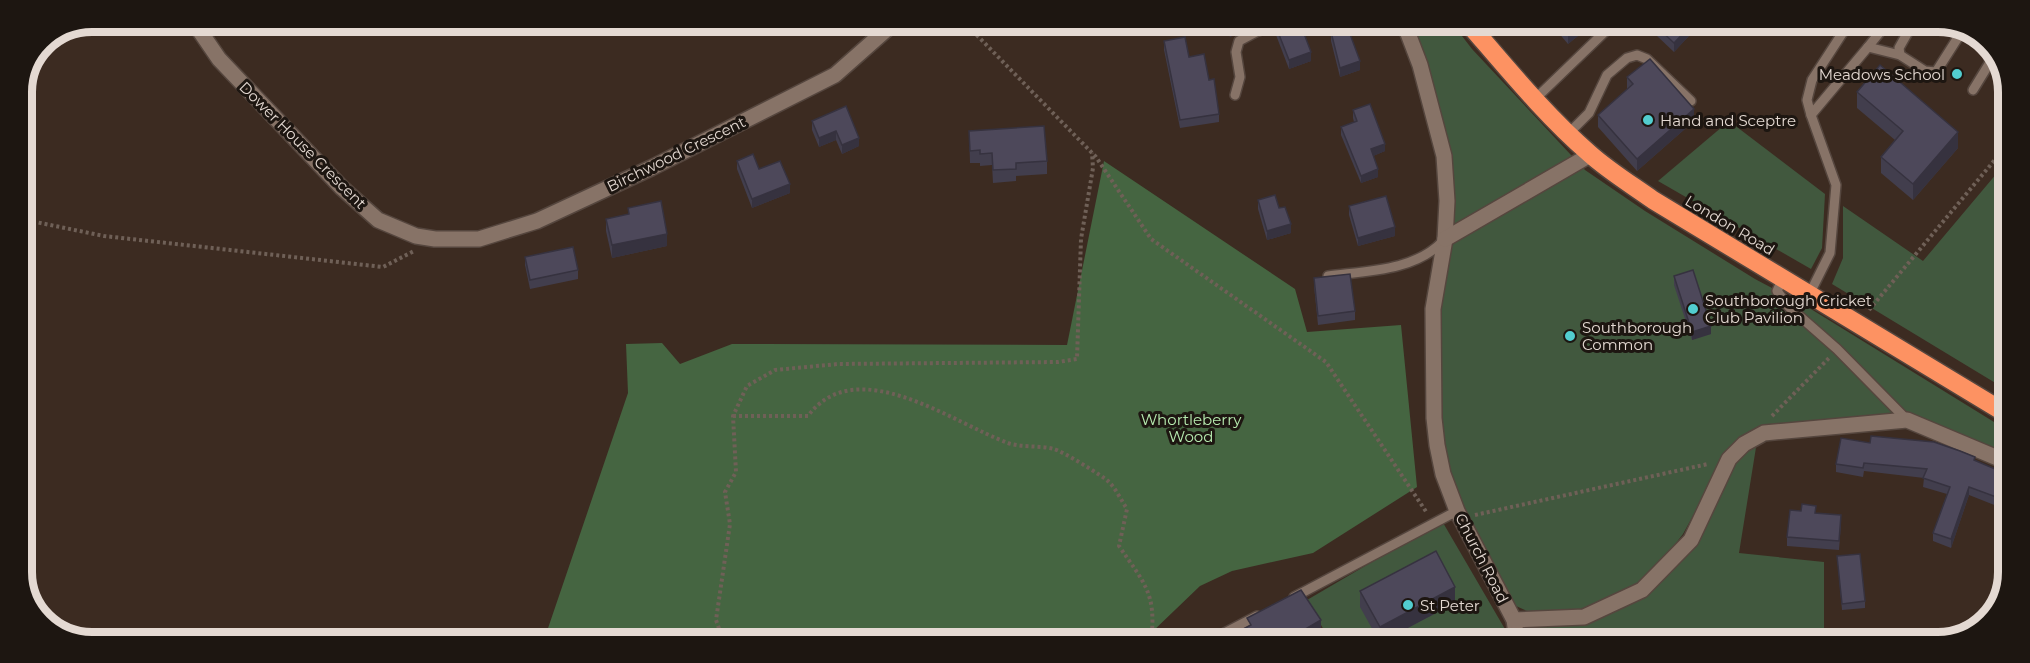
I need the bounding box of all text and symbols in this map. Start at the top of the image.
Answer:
place label: Meadows School [1819,65,1945,84]
marker: Meadows School [1950,67,1964,81]
street label: Dower House Crescent [235,77,371,213]
place label: Hand and Sceptre [1660,111,1796,130]
street label: Birchwood Crescent [604,112,748,196]
marker: Hand and Sceptre [1641,113,1655,127]
street label: London Road [1682,191,1778,259]
place label: Southborough Cricket Club Pavilion [1705,291,1872,327]
marker: Southborough Cricket Club Pavilion [1686,302,1700,316]
place label: Southborough Common [1582,318,1692,354]
marker: Southborough Common [1563,329,1577,343]
park label: Whortleberry Wood [1141,410,1242,446]
street label: Church Road [1451,510,1513,606]
place label: St Peter [1420,596,1480,615]
marker: St Peter [1401,598,1415,612]

